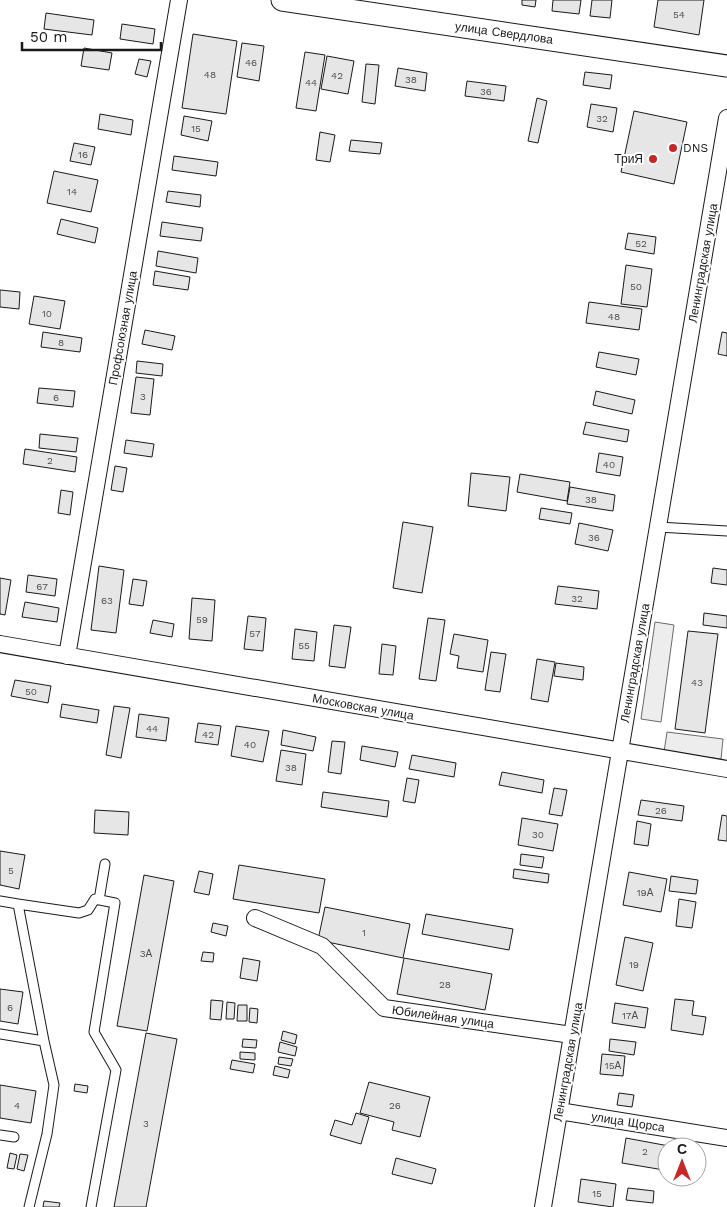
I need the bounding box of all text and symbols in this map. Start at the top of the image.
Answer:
house number: 54 [673,9,685,20]
street label: улица Свердлова [454,19,554,47]
scale bar [22,20,161,52]
text: 50 m [30,28,67,46]
house number: 46 [245,57,257,68]
house number: 48 [204,69,216,80]
house number: 42 [331,70,343,81]
house number: 38 [405,74,417,85]
house number: 44 [305,77,317,88]
house number: 36 [480,86,492,97]
house number: 32 [596,113,608,124]
house number: 15 [191,123,201,134]
place label: DNS [683,141,708,155]
marker: DNS [667,142,679,154]
house number: 16 [78,149,88,160]
place label: ТриЯ [614,152,643,166]
marker: ТриЯ [647,153,659,165]
house number: 14 [67,186,77,197]
street label: Ленинградская улица [686,202,720,324]
house number: 52 [635,238,647,249]
street label: Профсоюзная улица [106,269,140,386]
house number: 50 [630,281,642,292]
house number: 10 [42,308,52,319]
house number: 48 [608,311,620,322]
house number: 8 [58,337,64,348]
house number: 3 [140,391,146,402]
house number: 6 [53,392,59,403]
house number: 2 [47,455,53,466]
house number: 40 [603,459,615,470]
house number: 38 [585,494,597,505]
house number: 36 [588,532,600,543]
house number: 67 [36,581,48,592]
house number: 32 [571,593,583,604]
house number: 63 [101,595,113,606]
street label: Ленинградская улица [618,602,652,724]
house number: 59 [196,614,208,625]
house number: 57 [249,628,261,639]
house number: 55 [298,640,310,651]
house number: 43 [691,677,703,688]
house number: 50 [25,686,37,697]
street label: Московская улица [311,691,415,723]
house number: 44 [146,723,158,734]
house number: 42 [202,729,214,740]
house number: 40 [244,739,256,750]
house number: 38 [285,762,297,773]
house number: 26 [655,805,667,816]
house number: 30 [532,829,544,840]
house number: 5 [8,865,14,876]
house number: 19А [637,887,654,898]
house number: 1 [362,927,366,938]
house number: 3А [140,948,153,959]
house number: 19 [629,959,639,970]
house number: 28 [439,979,451,990]
street label: Ленинградская улица [551,1001,585,1123]
house number: 6 [7,1002,13,1013]
street label: Юбилейная улица [391,1003,495,1031]
house number: 17А [622,1010,638,1021]
house number: 15А [605,1060,622,1071]
house number: 4 [14,1100,20,1111]
house number: 26 [389,1100,401,1111]
street label: улица Щорса [590,1109,666,1135]
house number: 3 [143,1118,149,1129]
north arrow [657,1137,707,1187]
text: С [677,1141,687,1157]
house number: 2 [642,1146,648,1157]
house number: 15 [592,1188,602,1199]

